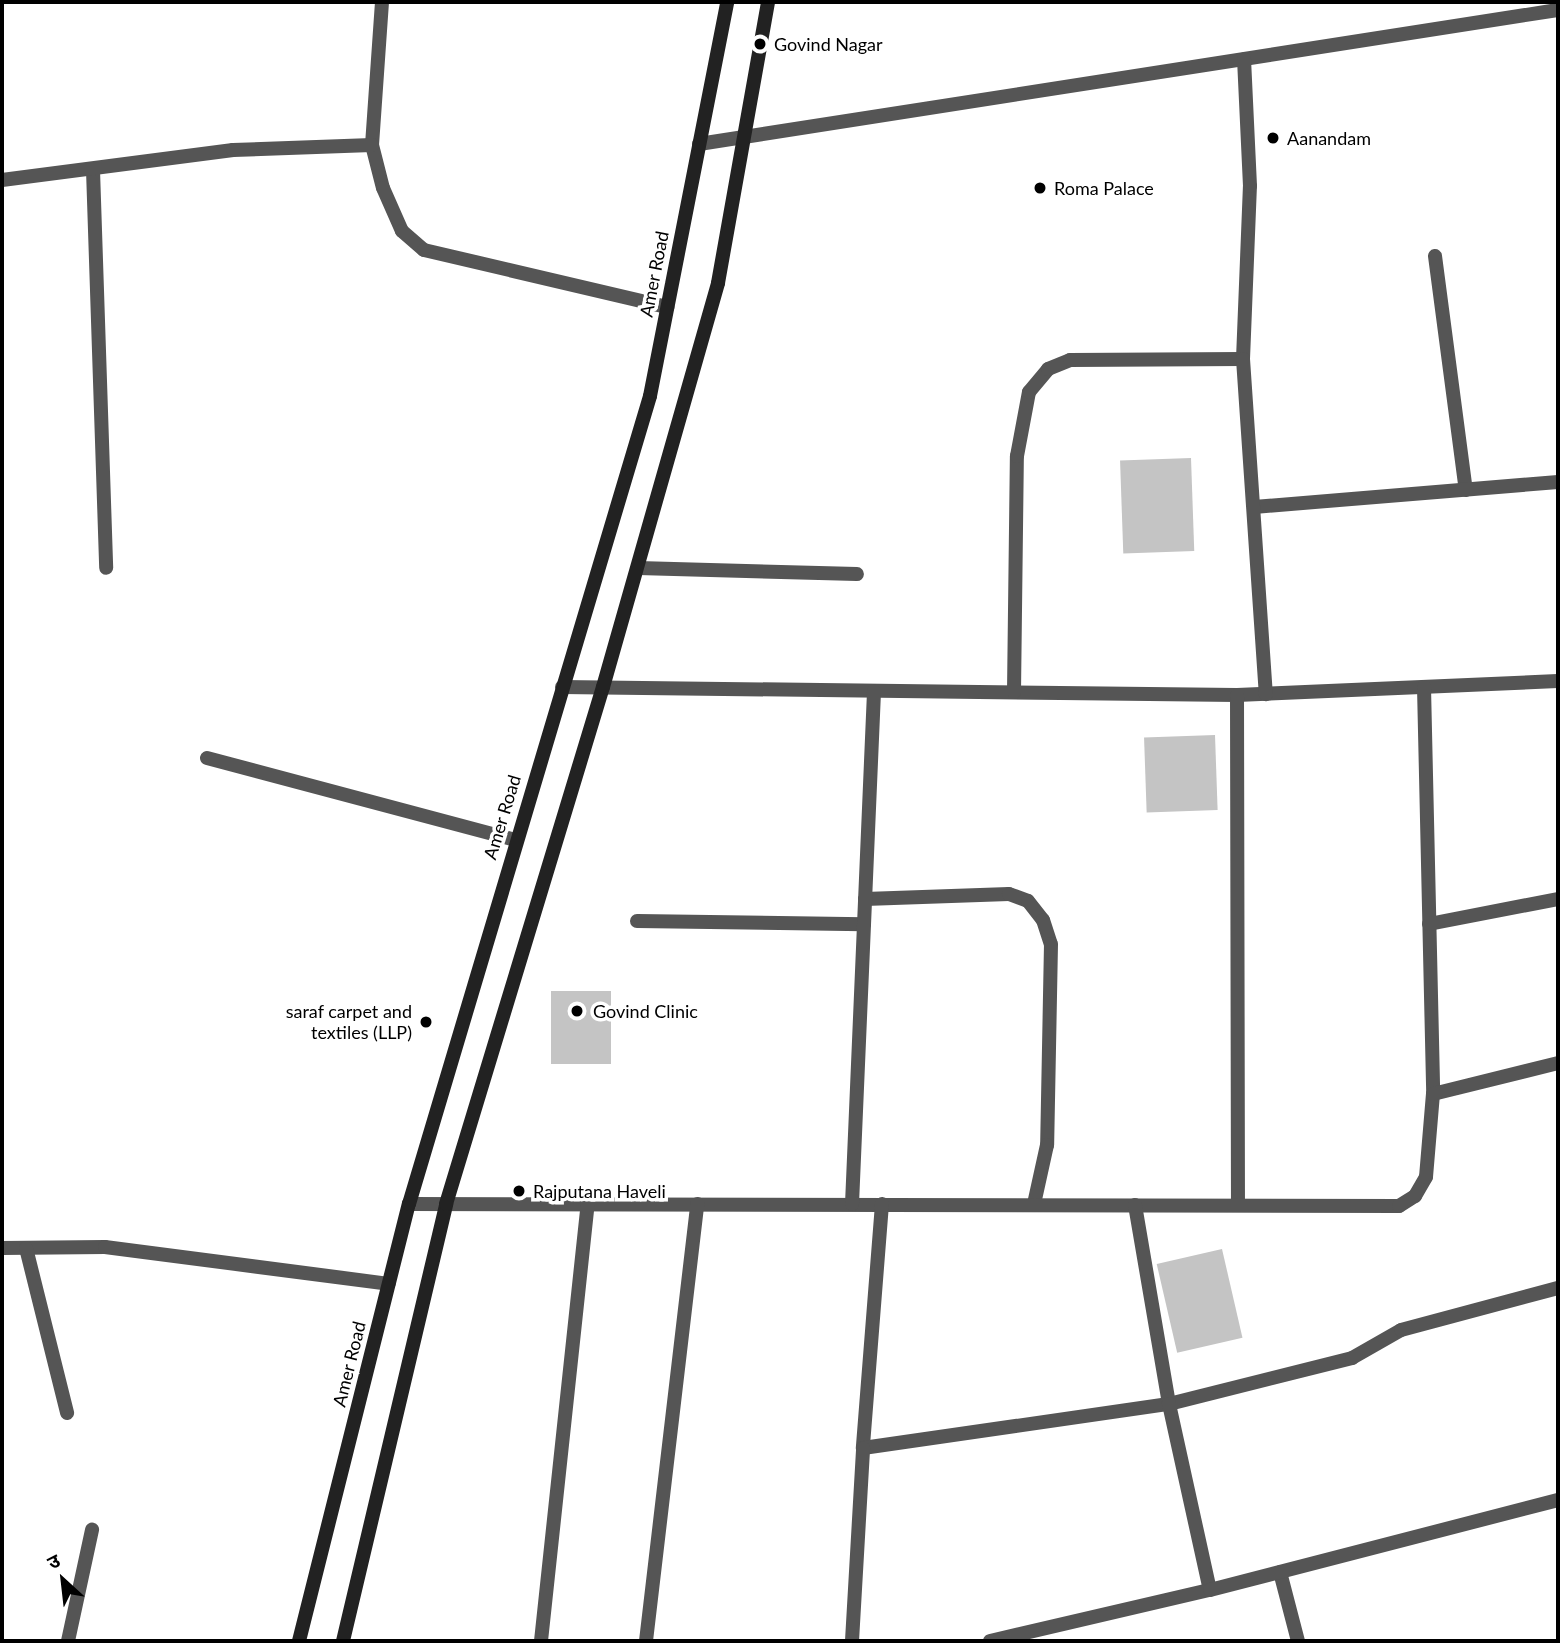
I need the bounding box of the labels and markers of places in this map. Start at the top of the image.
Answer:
place label: Govind Nagar [774,33,883,55]
marker: Govind Nagar [752,36,768,52]
place label: Aanandam [1287,127,1371,149]
marker: Aanandam [1265,130,1281,146]
place label: Roma Palace [1054,177,1154,199]
marker: Roma Palace [1032,180,1048,196]
place label: Govind Clinic [593,1000,698,1022]
place label: saraf carpet and textiles (LLP) [285,1001,412,1044]
marker: Govind Clinic [567,1001,587,1021]
marker: saraf carpet and textiles (LLP) [418,1014,434,1030]
place label: Rajputana Haveli [533,1180,666,1202]
marker: Rajputana Haveli [511,1183,527,1199]

